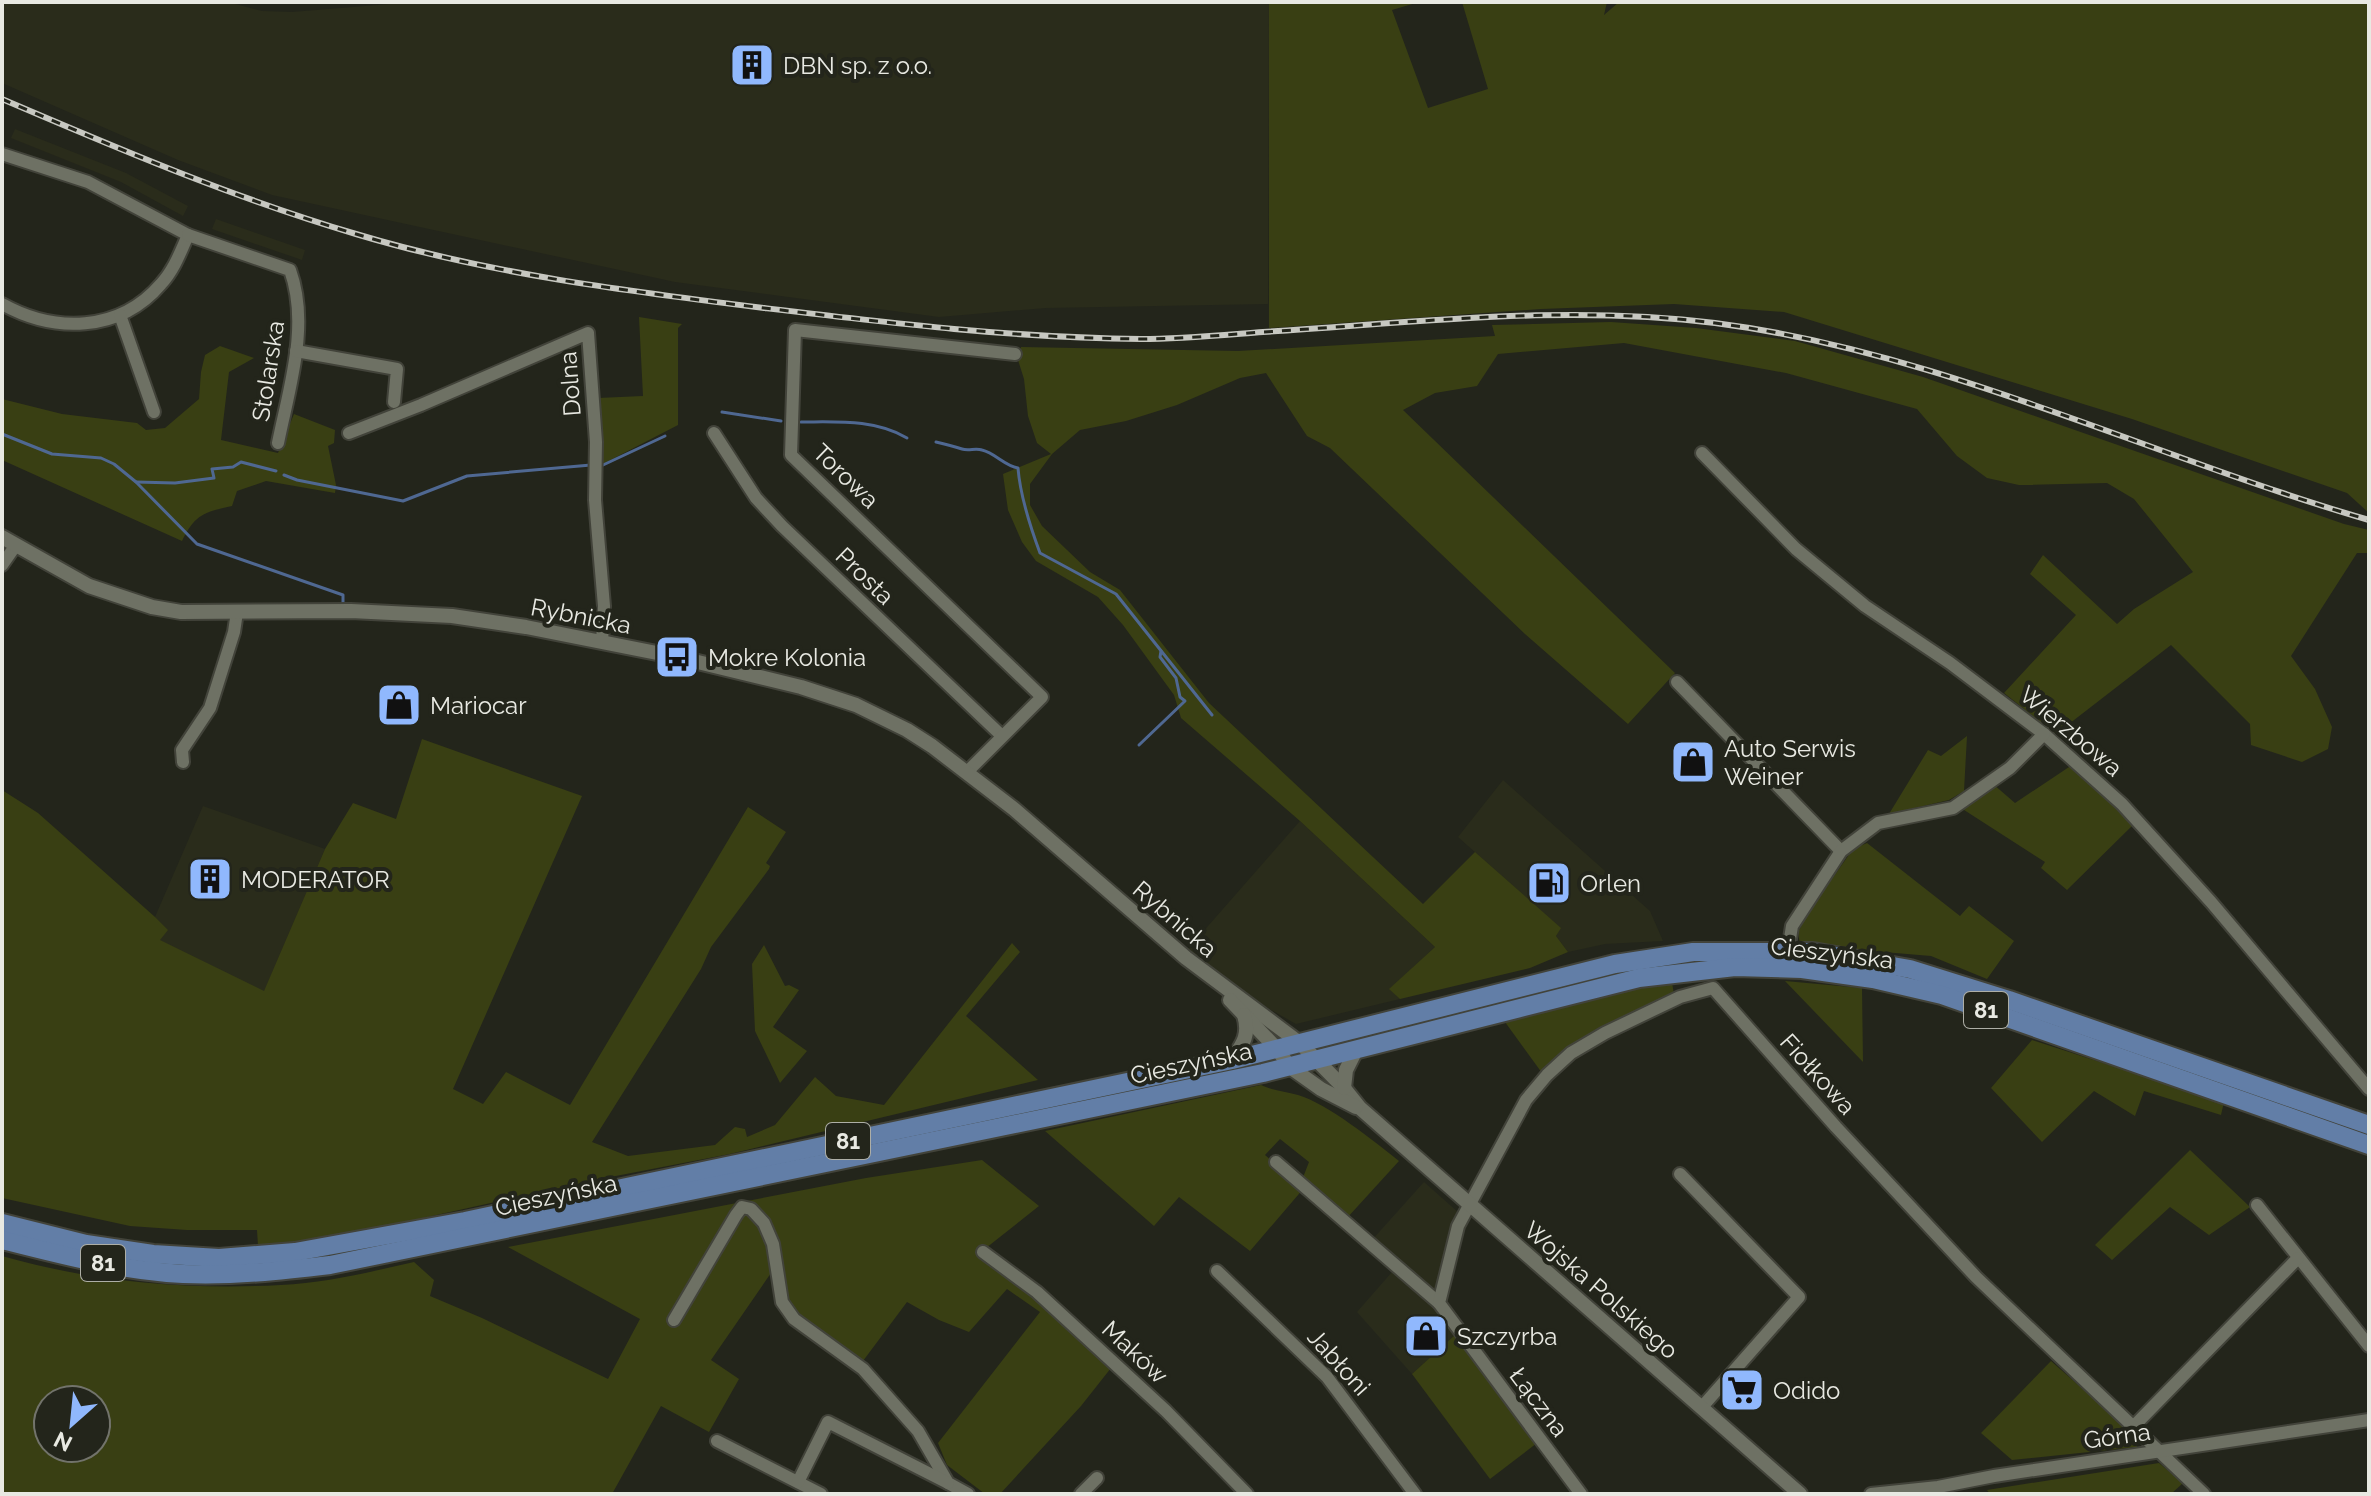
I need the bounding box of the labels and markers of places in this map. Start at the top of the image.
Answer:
building icon: DBN sp. z o.o. [728,41,776,89]
place label: DBN sp. z o.o. [783,51,932,80]
bus stop icon: Mokre Kolonia [653,633,701,681]
place label: Mokre Kolonia [708,643,866,672]
shop icon: Mariocar [375,681,423,729]
place label: Mariocar [430,691,527,720]
place label: Auto Serwis Weiner [1724,734,1856,791]
shop icon: Auto Serwis Weiner [1669,738,1717,786]
building icon: MODERATOR [186,855,234,903]
fuel station icon: Orlen [1525,859,1573,907]
place label: MODERATOR [241,865,390,894]
place label: Orlen [1580,869,1641,898]
shop icon: Szczyrba [1402,1312,1450,1360]
place label: Szczyrba [1457,1322,1557,1351]
supermarket icon: Odido [1718,1366,1766,1414]
place label: Odido [1773,1376,1840,1405]

